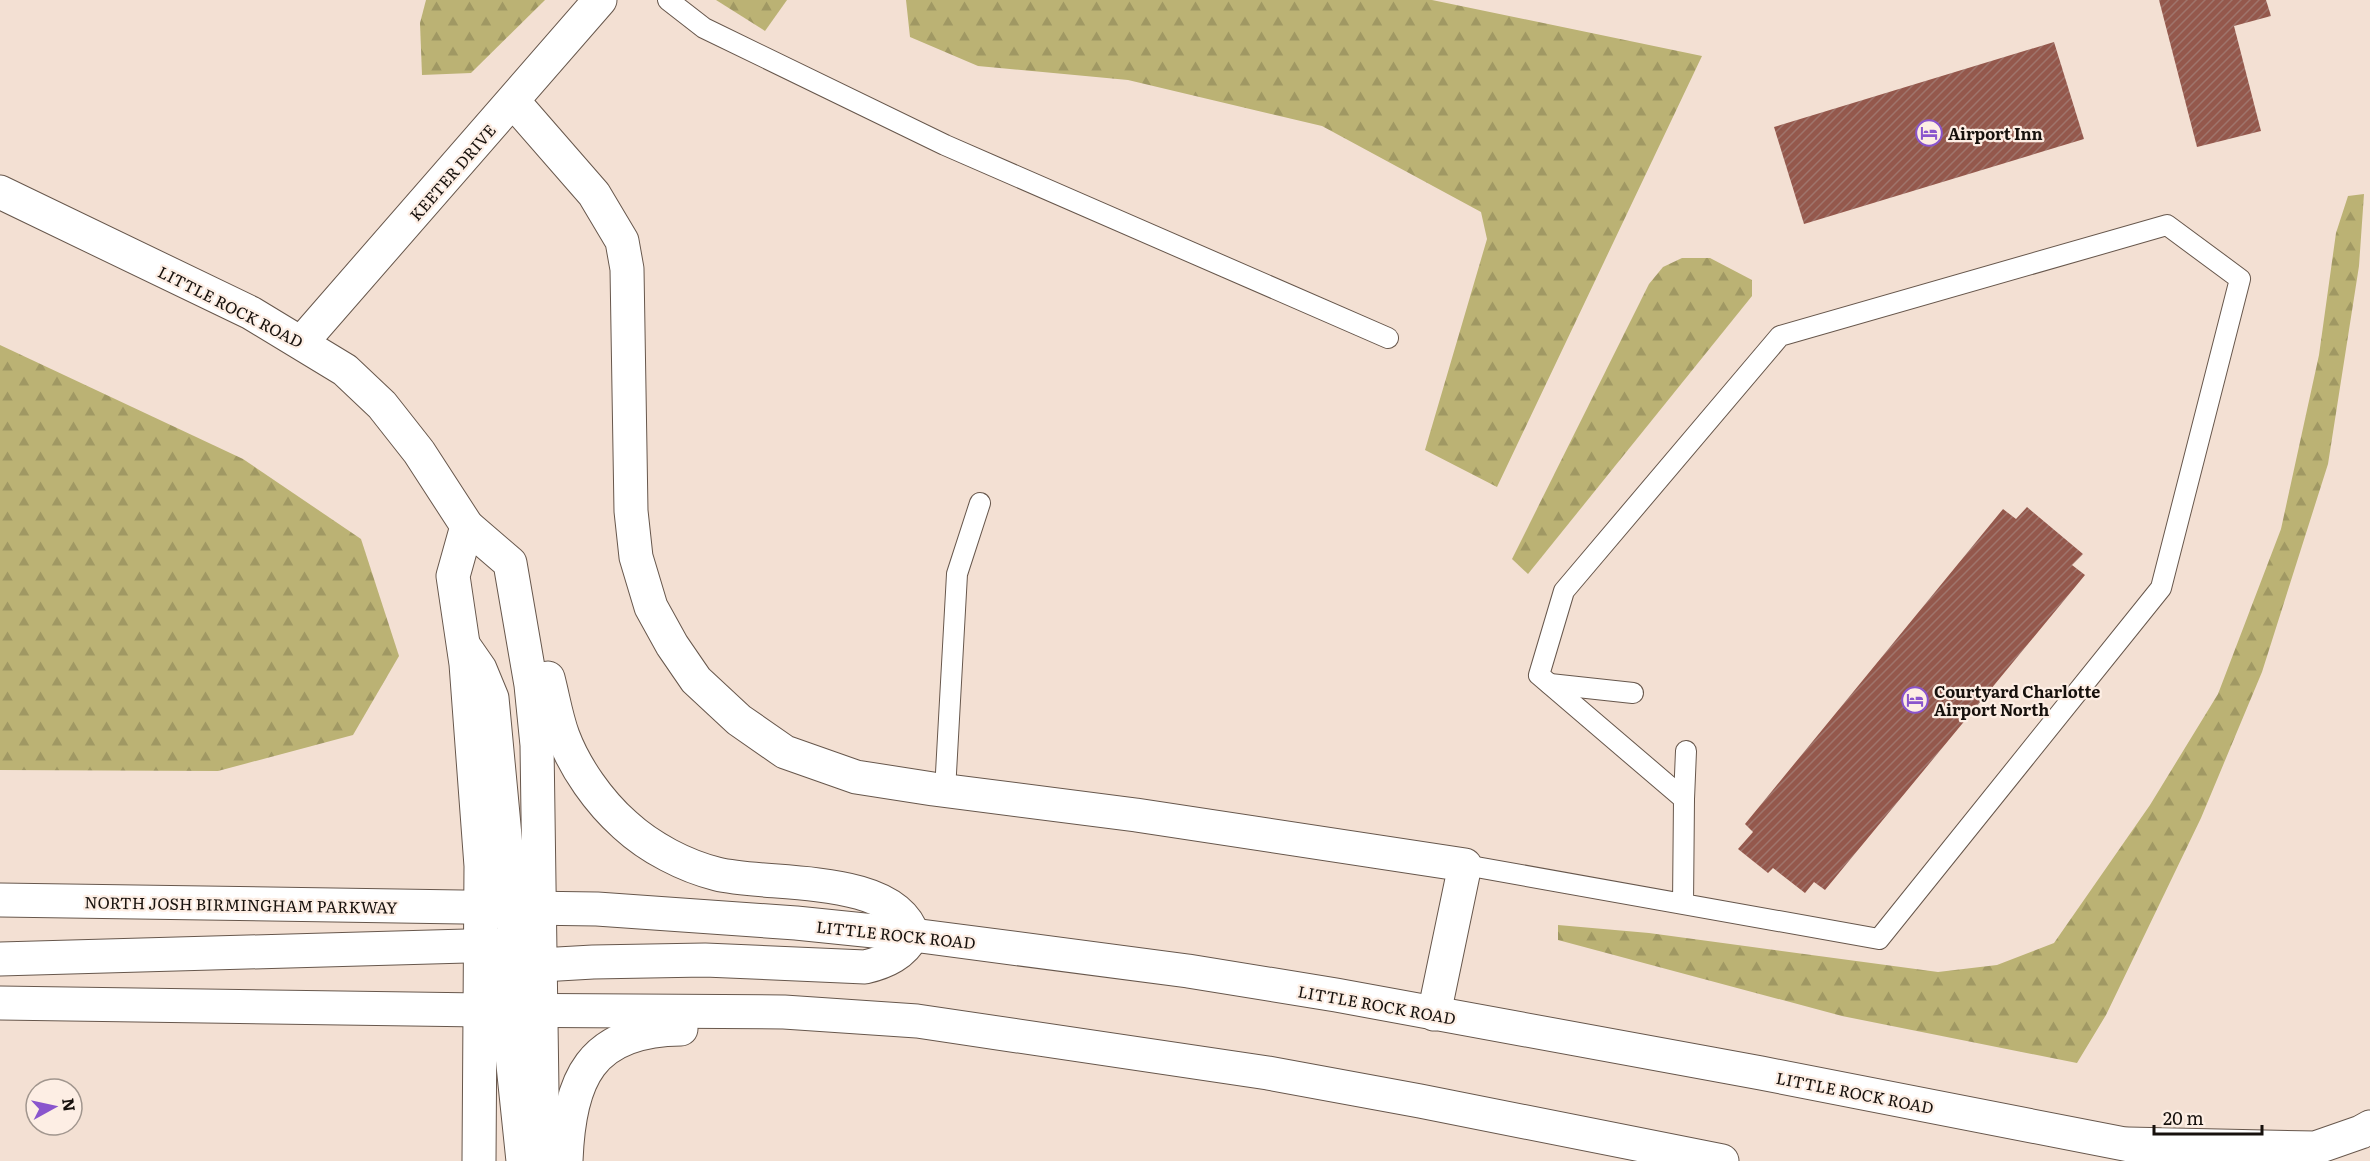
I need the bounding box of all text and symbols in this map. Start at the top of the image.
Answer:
street label: KEETER DRIVE [403,118,501,226]
hotel icon: Airport Inn [1914,118,1944,148]
place label: Airport Inn [1948,121,2043,145]
street label: LITTLE ROCK ROAD [154,259,308,353]
place label: Courtyard Charlotte Airport North [1934,679,2100,721]
hotel icon: Courtyard Charlotte Airport North [1900,685,1930,715]
street label: NORTH JOSH BIRMINGHAM PARKWAY [84,889,398,919]
street label: LITTLE ROCK ROAD [815,914,977,954]
street label: LITTLE ROCK ROAD [1296,978,1458,1030]
street label: LITTLE ROCK ROAD [1774,1065,1936,1119]
north arrow [24,1077,84,1137]
text: N [57,1096,83,1113]
scale bar [2154,1098,2262,1136]
text: 20 m [2163,1104,2204,1131]

